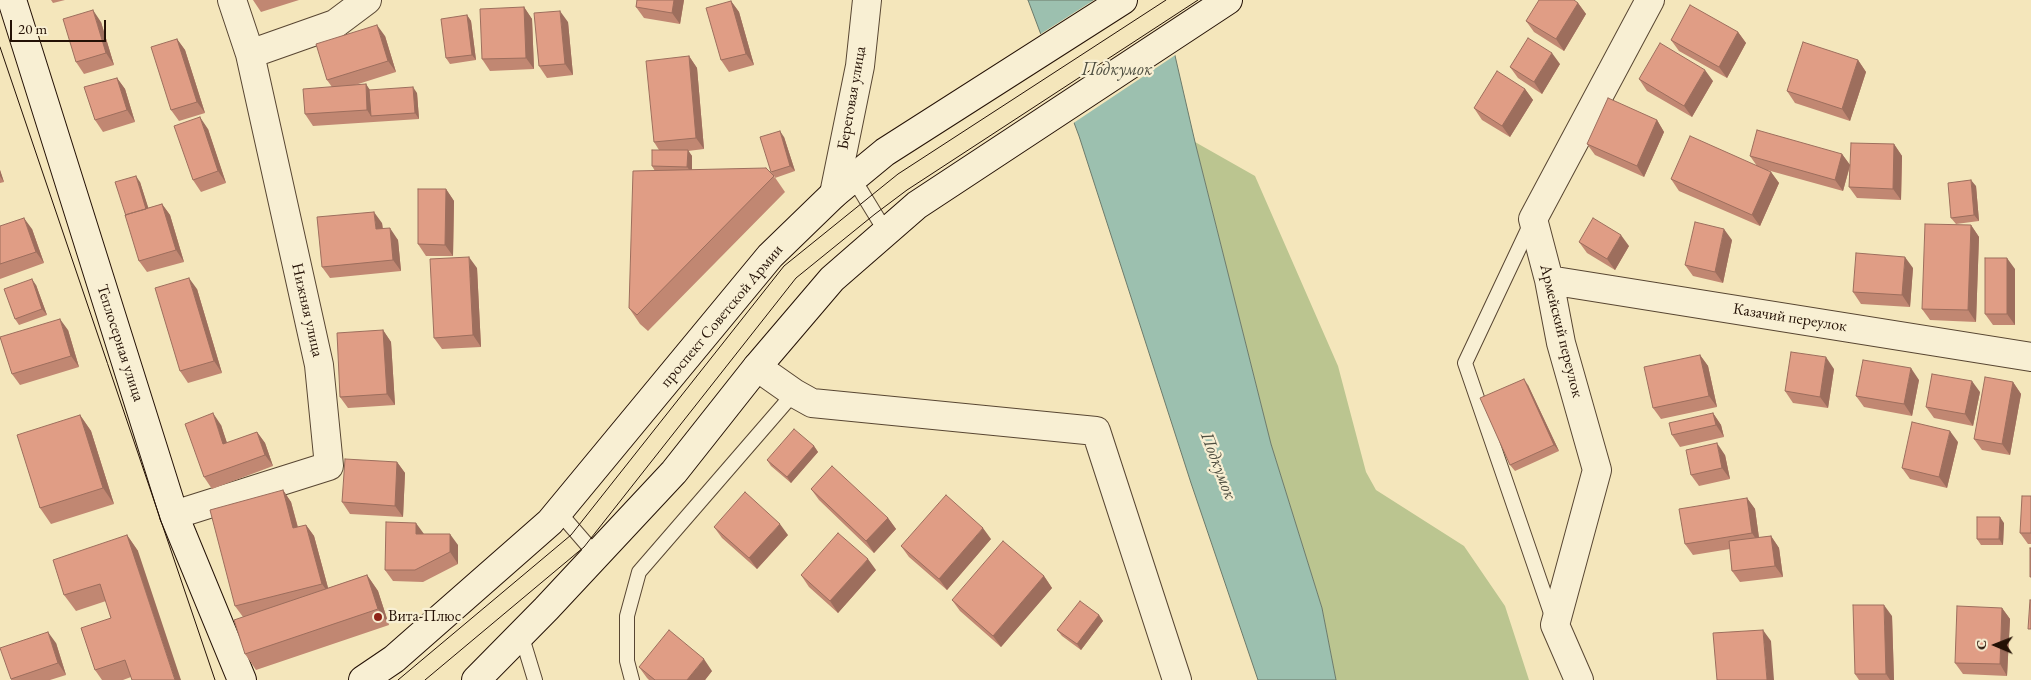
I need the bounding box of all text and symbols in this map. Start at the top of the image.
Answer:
scale bar [12,10,109,42]
text: 20 m [18,19,47,38]
street label: Береговая улица [833,45,871,151]
water label: Подкумок [1082,59,1152,81]
street label: проспект Советской Армии [657,241,787,391]
street label: Нижняя улица [287,261,327,359]
street label: Армейский переулок [1535,262,1587,400]
street label: Теплосерная улица [92,282,148,404]
street label: Казачий переулок [1732,300,1848,336]
water label: Подкумок [1195,429,1241,503]
place label: Вита-Плюс [388,607,461,627]
marker: Вита-Плюс [372,611,384,623]
north arrow [1971,620,2021,670]
text: С [1972,640,1990,650]

